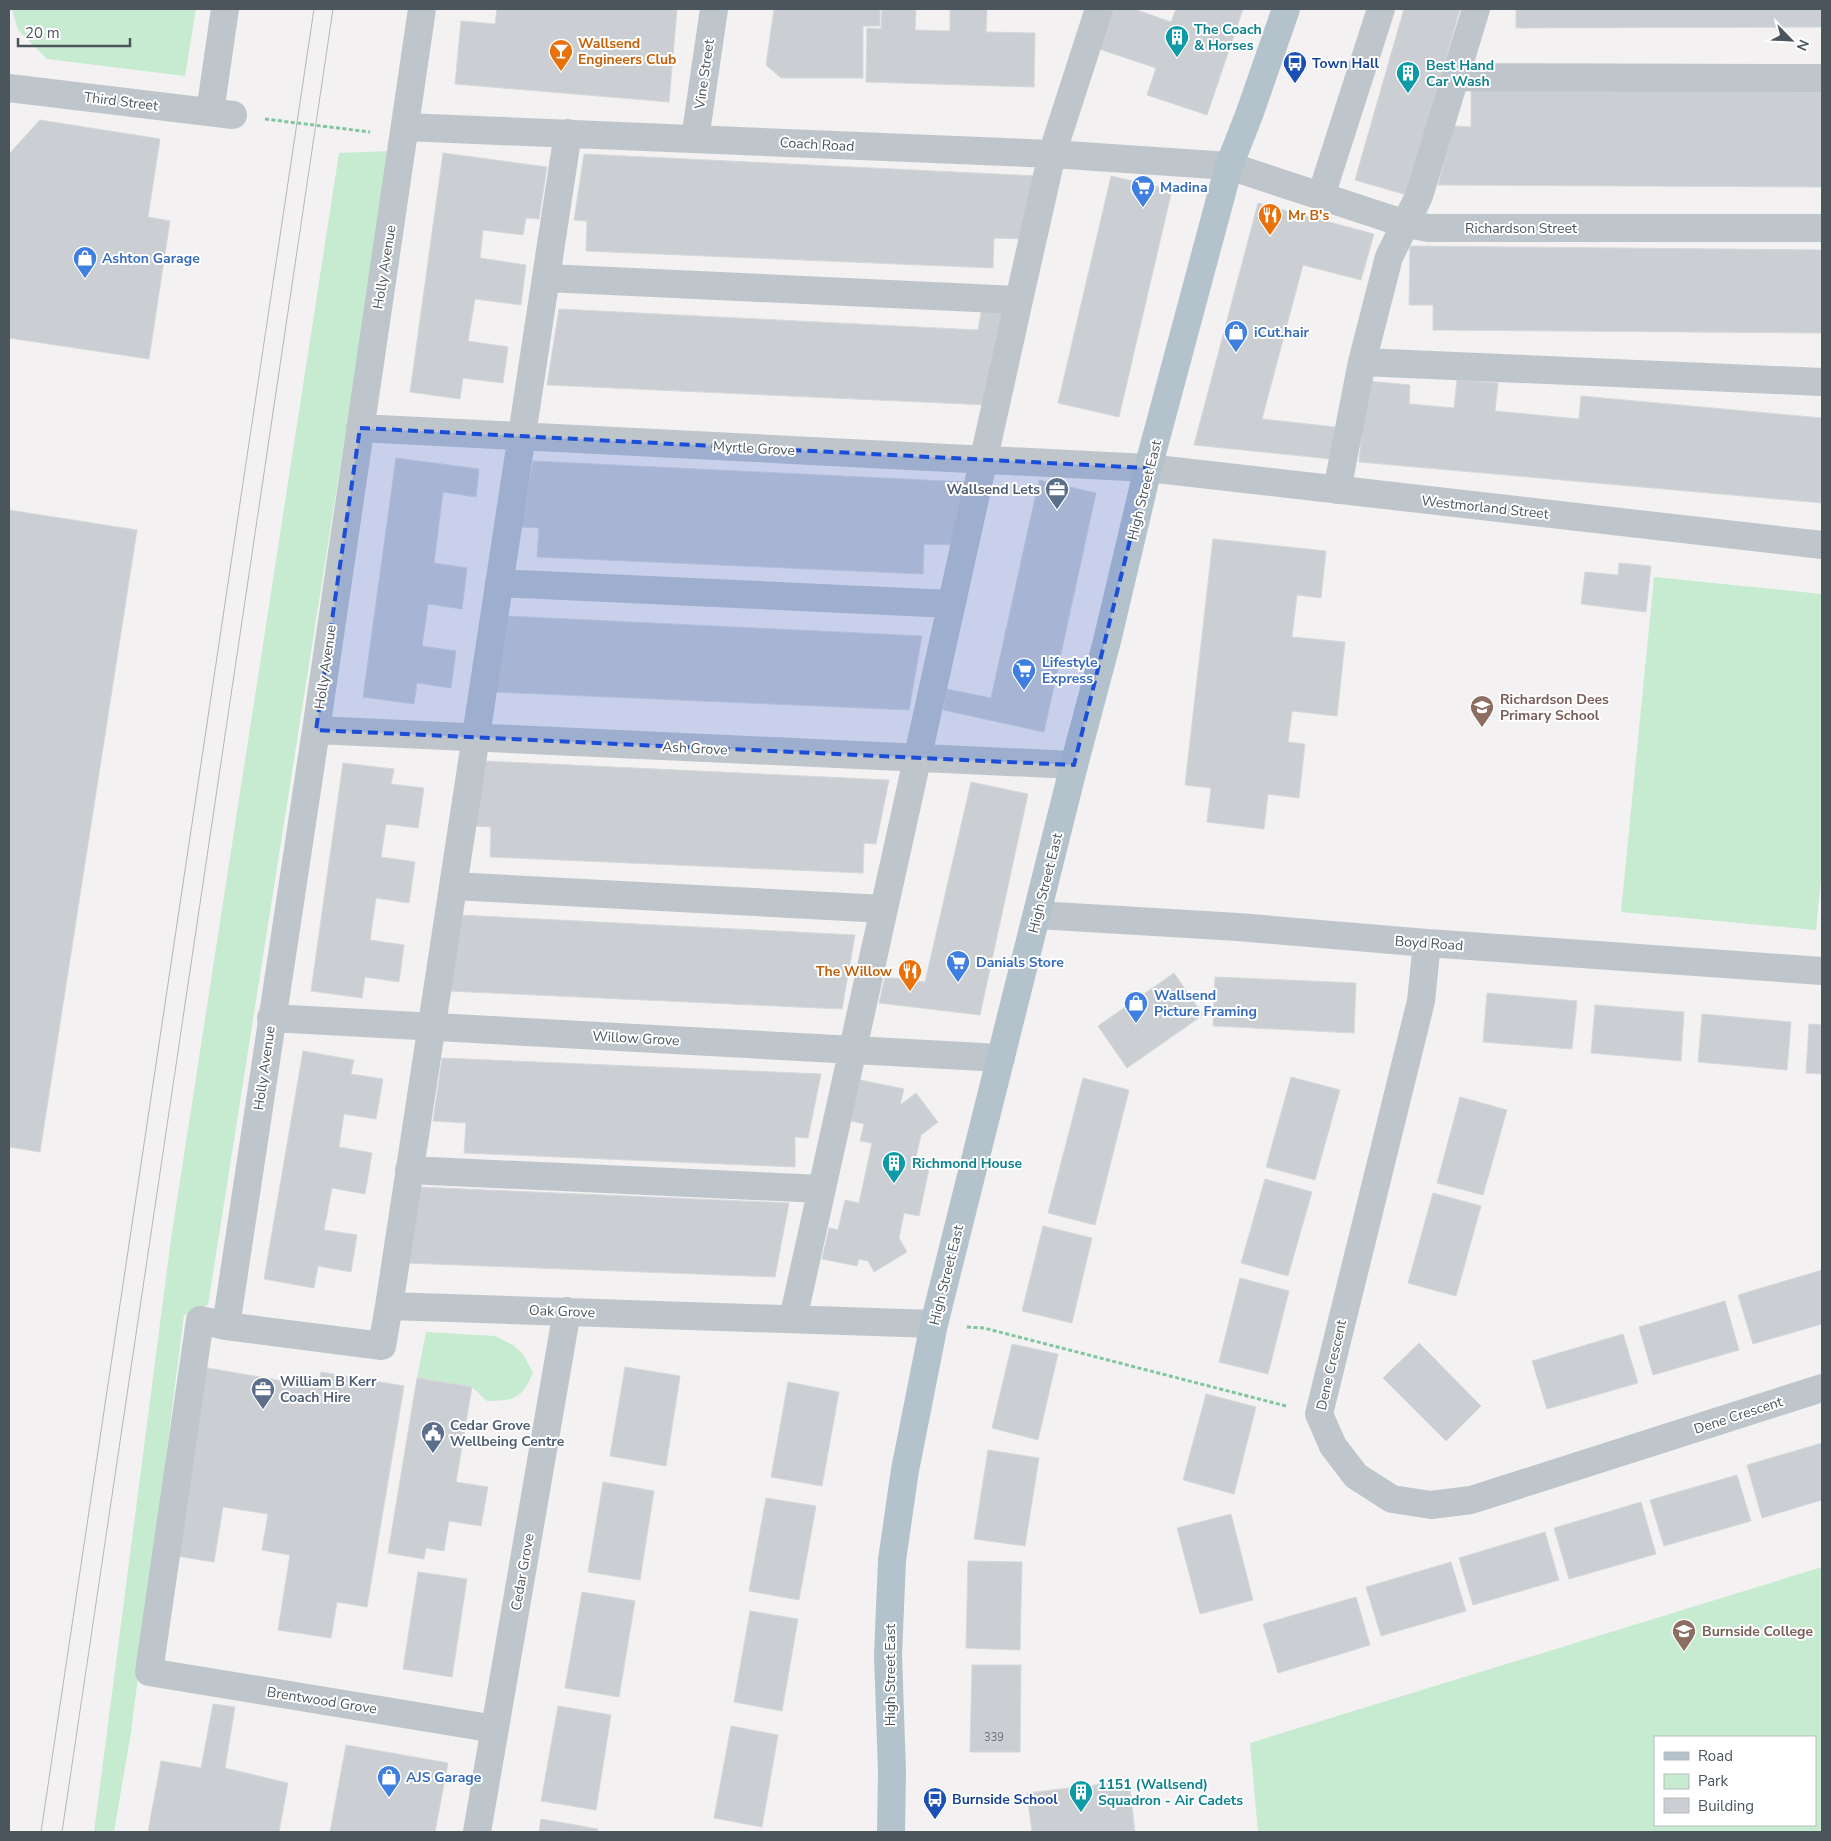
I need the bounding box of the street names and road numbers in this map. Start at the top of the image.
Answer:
street label: Vine Street [690,38,719,111]
street label: Third Street [83,88,159,115]
street label: Coach Road [779,133,855,156]
street label: Richardson Street [1465,219,1577,238]
street label: Holly Avenue [368,224,401,311]
street label: Myrtle Grove [713,437,795,460]
street label: High Street East [1123,438,1166,542]
street label: Westmorland Street [1420,491,1550,524]
street label: Holly Avenue [310,624,341,710]
street label: Ash Grove [662,737,728,760]
street label: High Street East [1024,831,1067,935]
street label: Boyd Road [1394,932,1464,955]
street label: Holly Avenue [249,1025,280,1111]
street label: Willow Grove [592,1027,680,1050]
street label: High Street East [925,1223,968,1327]
street label: Oak Grove [529,1301,595,1322]
street label: Dene Crescent [1312,1318,1351,1412]
street label: Dene Crescent [1691,1392,1785,1439]
street label: Cedar Grove [506,1532,539,1612]
street label: High Street East [881,1624,900,1726]
street label: Brentwood Grove [266,1682,378,1719]

